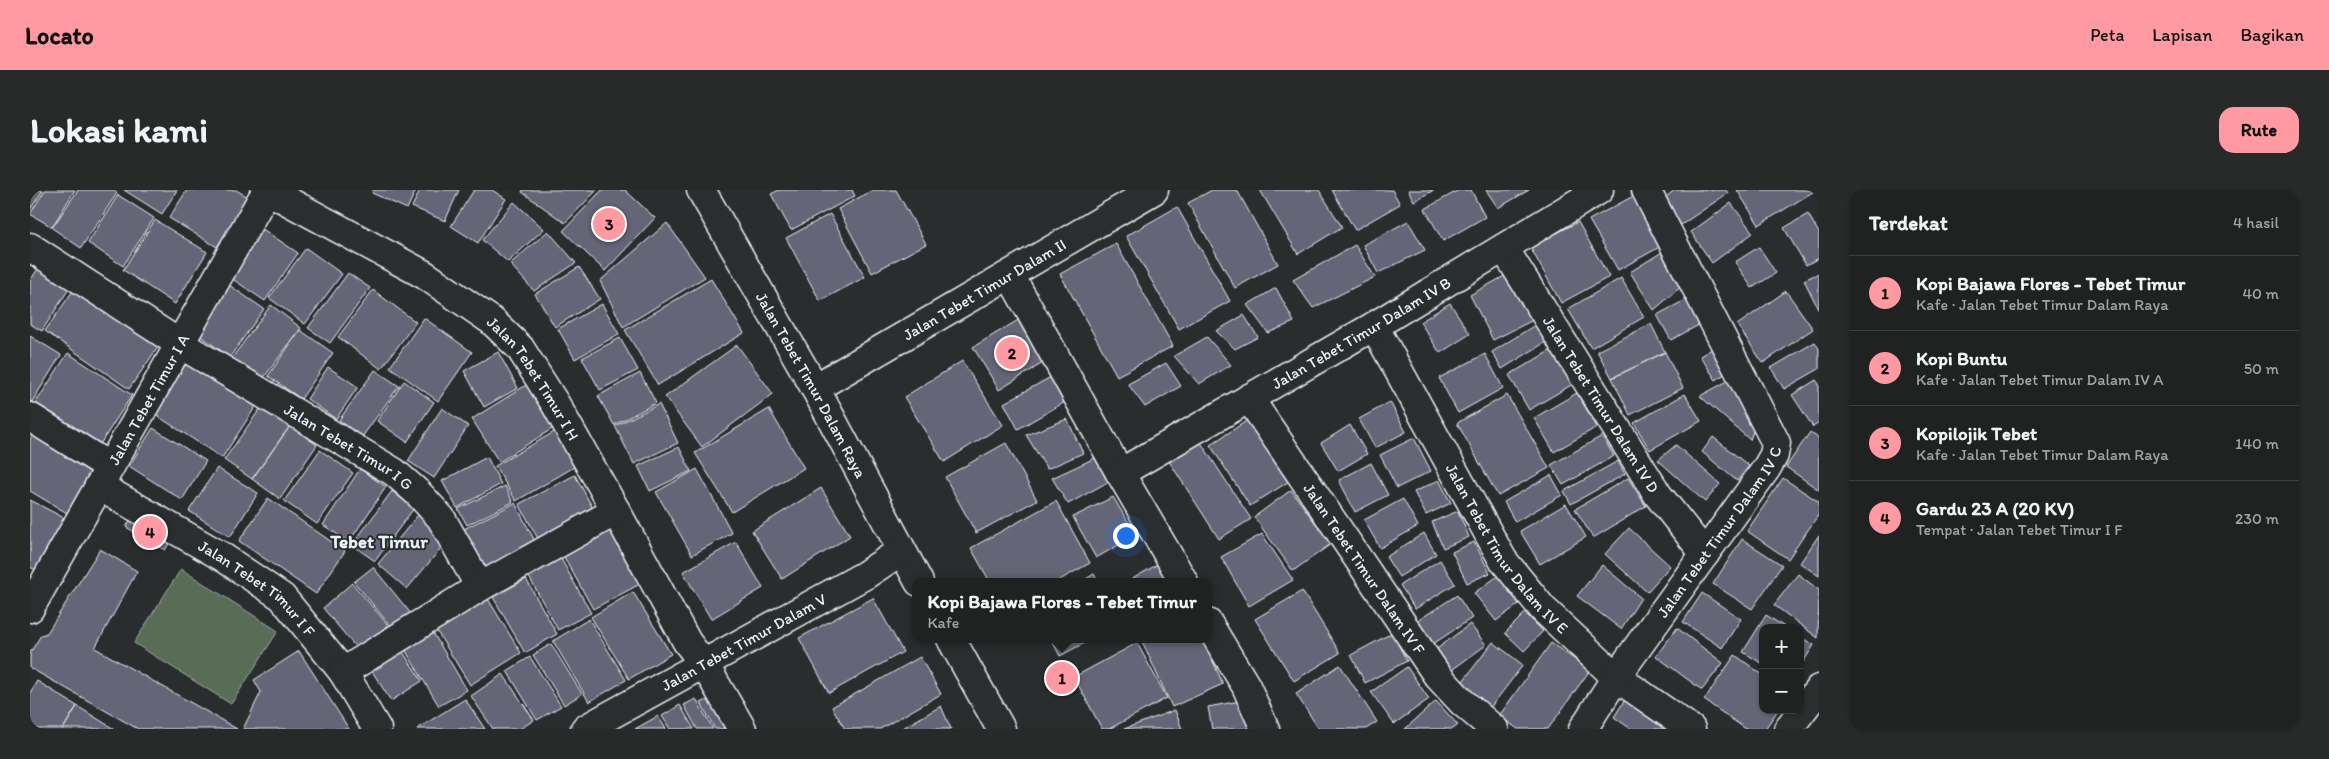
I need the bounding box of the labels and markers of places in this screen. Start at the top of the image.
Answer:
pin: 3 [593,205,625,243]
pin: 2 [996,334,1028,372]
pin: 4 [134,513,166,551]
pin: 1 [1046,659,1078,697]

